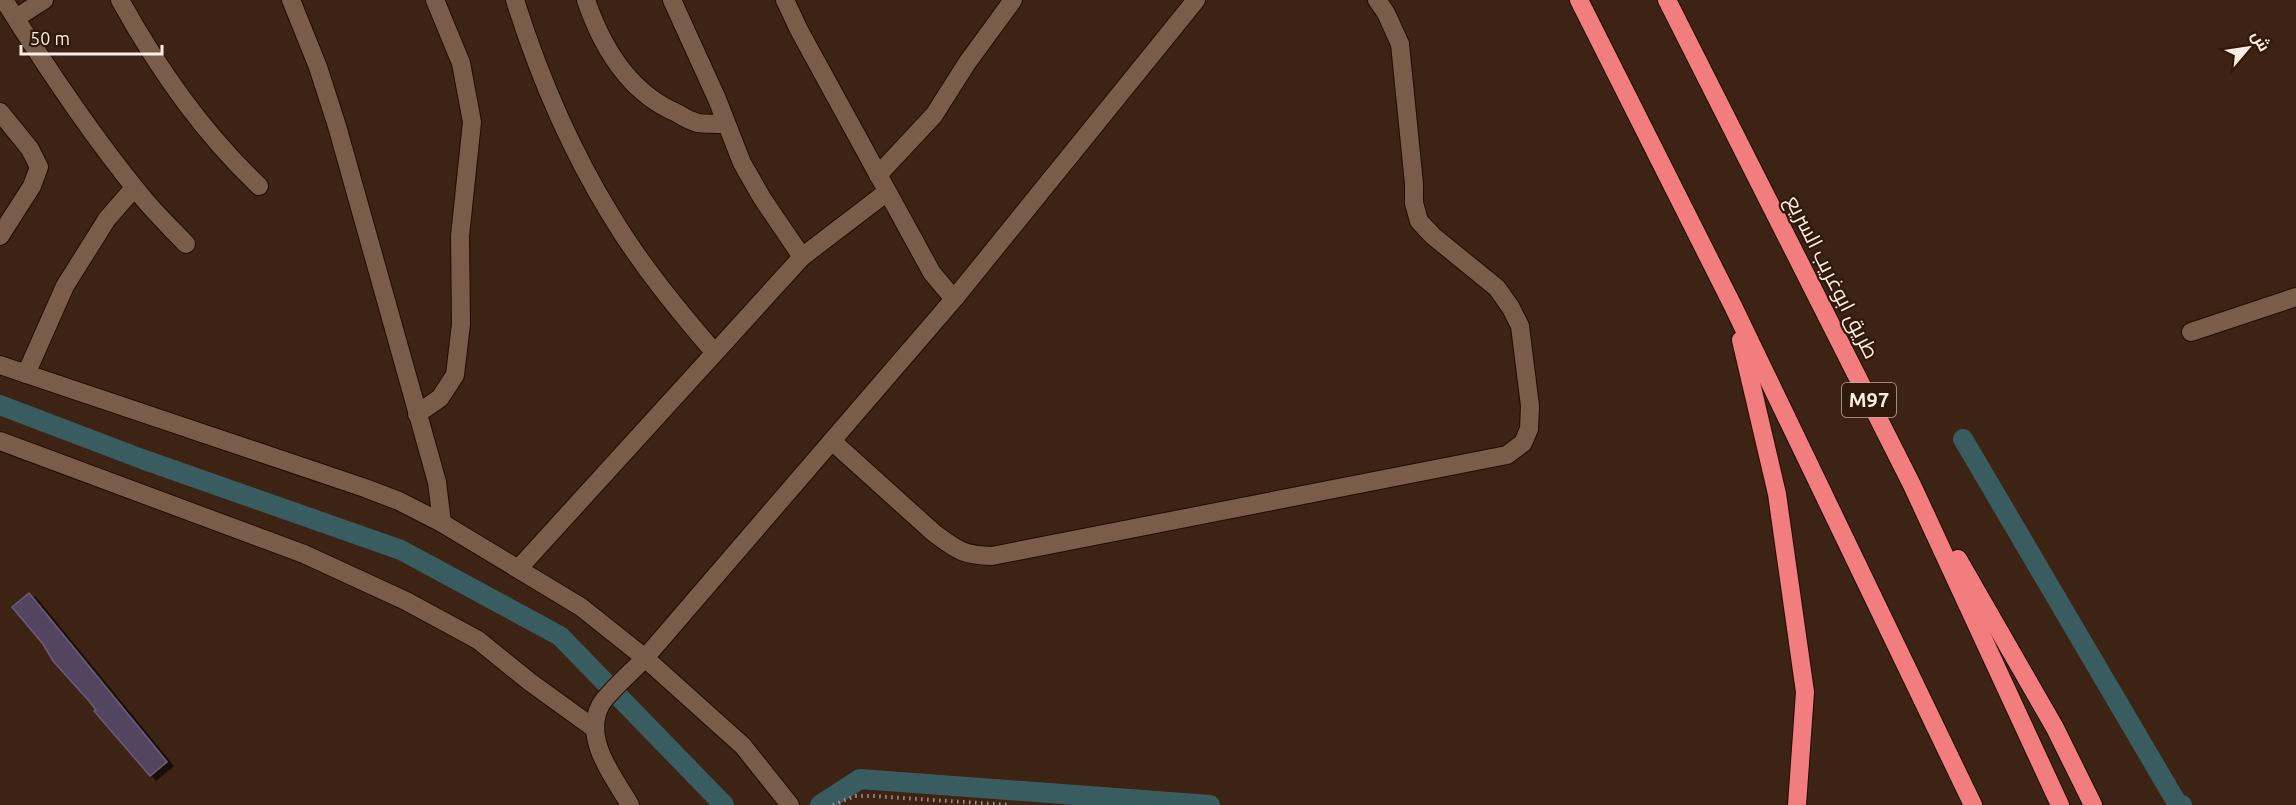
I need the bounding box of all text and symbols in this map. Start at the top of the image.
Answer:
scale bar [21,18,162,56]
north arrow [2218,18,2278,78]
text: ش [2247,27,2274,55]
text: 50 m [30,28,70,48]
street label: طريق ابوغريب السريع [1779,191,1884,364]
road number: M97 [1842,383,1896,417]

